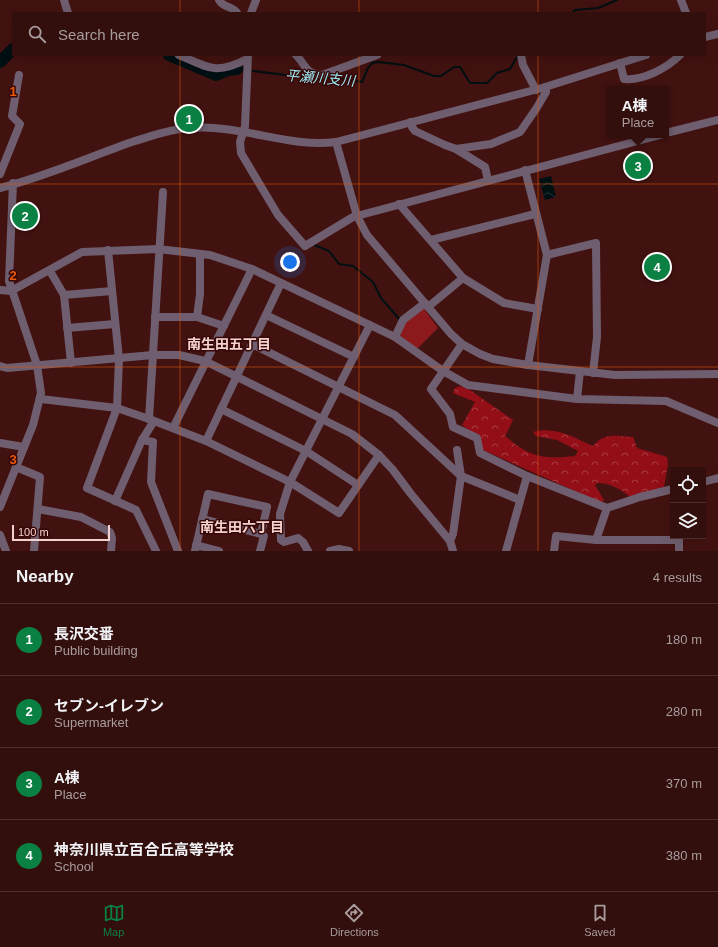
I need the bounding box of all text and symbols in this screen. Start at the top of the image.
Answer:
search box [12,12,706,56]
icon: search [26,23,48,45]
text: Search here [58,26,140,43]
water label: 平瀬川支川 [284,67,358,89]
text: 1 [9,84,17,99]
popup [607,86,669,138]
text: A棟 [622,97,648,114]
pin: 1 [176,104,202,134]
text: Place [622,115,654,130]
pin: 3 [625,151,651,181]
pin: 2 [12,201,38,231]
your location [280,252,300,272]
pin: 4 [644,252,670,282]
text: 2 [9,268,17,283]
district label: 南生田五丁目 [187,336,271,352]
text: 3 [9,452,17,467]
map controls [670,467,706,539]
button: locate [670,467,706,503]
button: layers [670,503,706,539]
district label: 南生田六丁目 [200,519,284,535]
scale bar [12,523,110,542]
text: 100 m [18,526,49,538]
text: Nearby [16,567,74,586]
text: 4 results [653,570,702,585]
text: 長沢交番 [54,625,114,642]
text: 1 [25,632,33,647]
text: 180 m [666,632,702,647]
text: Public building [54,643,138,658]
text: セブン-イレブン [54,697,164,714]
text: 2 [25,704,33,719]
text: 280 m [666,704,702,719]
text: Supermarket [54,715,128,730]
text: A棟 [54,769,80,786]
text: 3 [25,776,33,791]
text: 370 m [666,776,702,791]
text: Place [54,787,87,802]
text: 神奈川県立百合丘高等学校 [54,841,234,858]
text: 4 [25,848,33,863]
text: 380 m [666,848,702,863]
text: School [54,859,94,874]
tab: Map [103,902,125,938]
tab: Directions [330,902,379,938]
tab: Saved [584,902,615,938]

